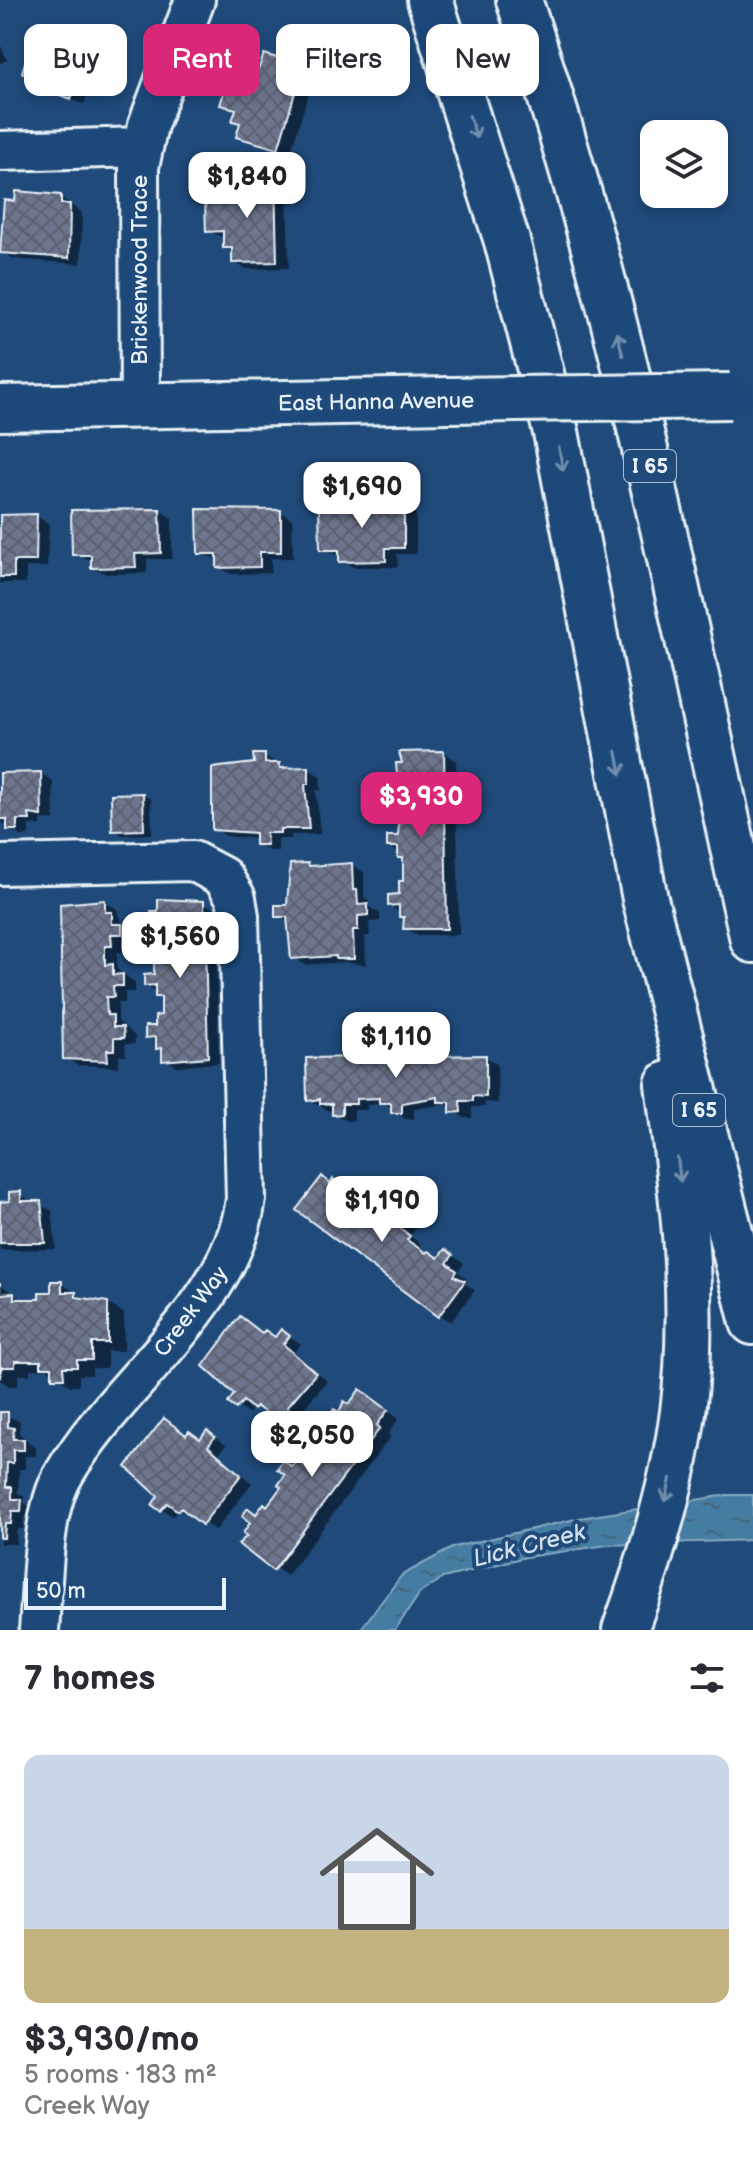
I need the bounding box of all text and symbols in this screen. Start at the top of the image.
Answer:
chip: Buy [24,24,127,96]
chip: Rent [143,24,260,96]
chip: Filters [276,24,410,96]
chip: New [426,24,539,96]
one-way arrow [466,114,481,139]
map controls [640,120,728,208]
button: layers [640,120,728,208]
pin: $1,840 [182,152,312,220]
text: $1,840 [207,162,288,193]
street label: Brickenwood Trace [127,175,154,365]
one-way arrow [612,332,627,358]
street label: East Hanna Avenue [278,387,474,418]
one-way arrow [555,446,570,471]
road number: I 65 [624,450,676,482]
pin: $1,690 [297,462,427,530]
text: $1,690 [321,472,403,503]
one-way arrow [613,750,628,775]
pin: $3,930 [356,772,486,840]
text: $3,930 [379,782,463,813]
pin: $1,560 [115,912,245,980]
text: $1,560 [140,922,220,953]
pin: $1,110 [331,1012,461,1080]
text: $1,110 [360,1022,432,1053]
road number: I 65 [673,1094,725,1126]
one-way arrow [672,1157,687,1183]
pin: $1,190 [317,1176,447,1244]
text: $1,190 [344,1186,420,1217]
street label: Creek Way [148,1261,234,1362]
pin: $2,050 [247,1411,377,1479]
text: $2,050 [269,1421,355,1452]
one-way arrow [660,1477,675,1502]
water label: Lick Creek [470,1517,589,1573]
scale bar [24,1574,226,1610]
text: 50 m [36,1578,86,1605]
icon: filters [685,1656,729,1700]
text: 7 homes [24,1658,155,1699]
icon: home [305,1807,449,1951]
text: $3,930/mo [24,2019,199,2060]
text: 5 rooms · 183 m² [24,2060,217,2091]
text: Creek Way [24,2091,150,2122]

